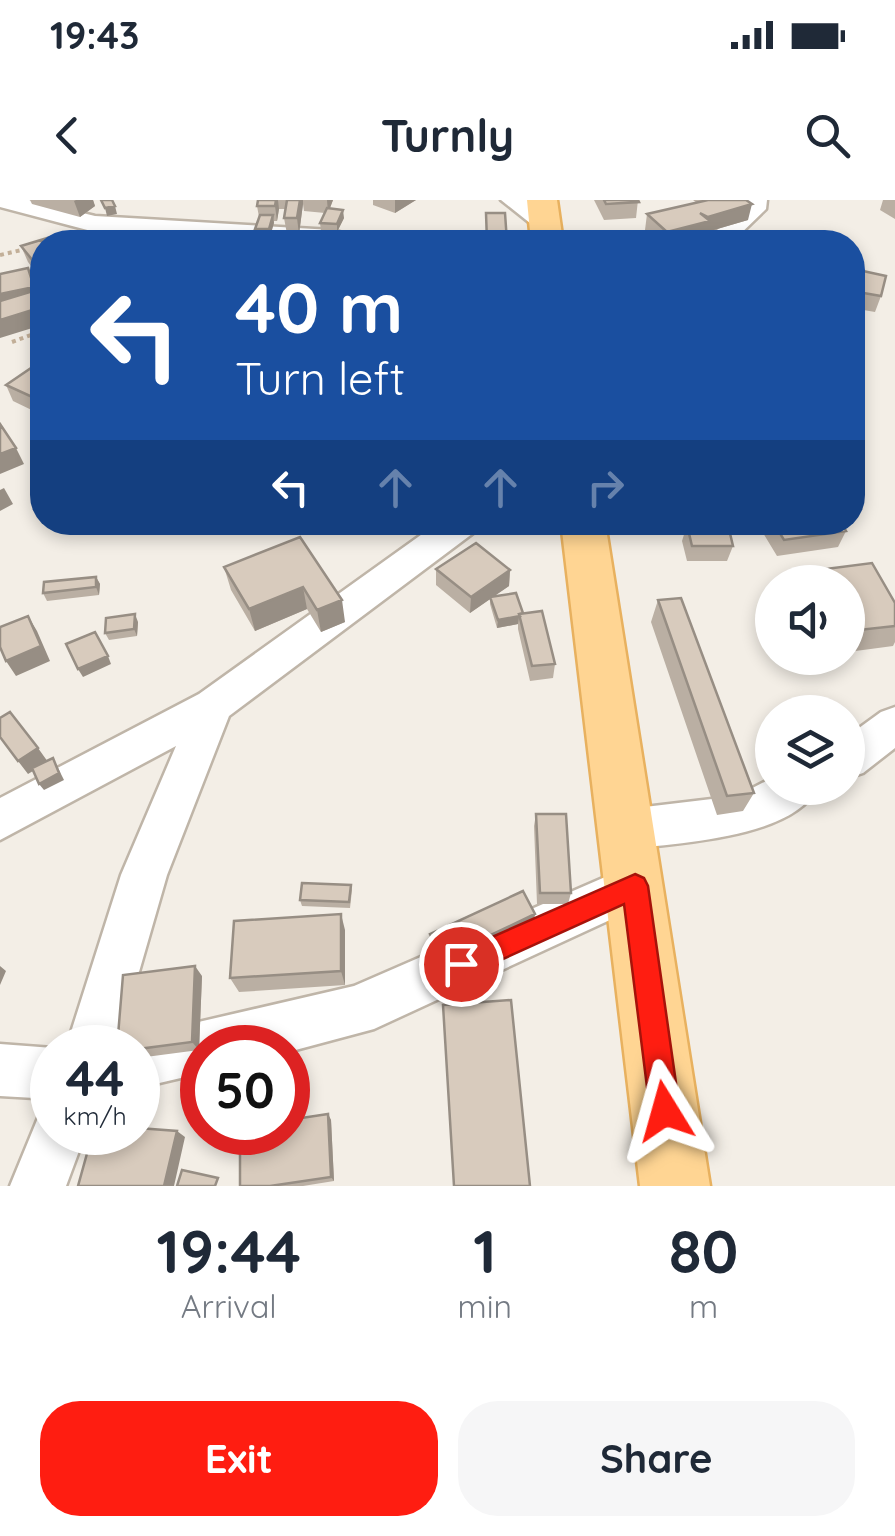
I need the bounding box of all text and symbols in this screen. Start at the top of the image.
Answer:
text: 19:43 [50,11,140,59]
text: Turnly [381,107,514,163]
icon: back [40,108,95,163]
icon: search [800,108,855,163]
text: 40 m [235,263,403,351]
icon: left [70,270,200,400]
text: Turn left [235,350,405,406]
icon: left [263,460,318,515]
icon: ahead [368,460,423,515]
icon: ahead [473,460,528,515]
icon: right [578,460,633,515]
map controls [755,565,865,805]
button: sound [755,565,865,675]
button: layers [755,695,865,805]
pin [419,922,504,1007]
icon: arrive [434,937,489,992]
speed limit sign: 50 [180,1025,310,1155]
text: 44 [66,1046,124,1109]
position arrow [613,1059,717,1163]
text: km/h [63,1100,127,1131]
text: 19:44 [157,1213,301,1288]
text: 1 [473,1213,496,1288]
text: 80 [669,1213,738,1288]
text: Arrival [181,1286,277,1326]
text: min [458,1286,512,1326]
text: m [689,1286,718,1326]
button: Exit [40,1401,438,1516]
button: Share [458,1401,855,1516]

